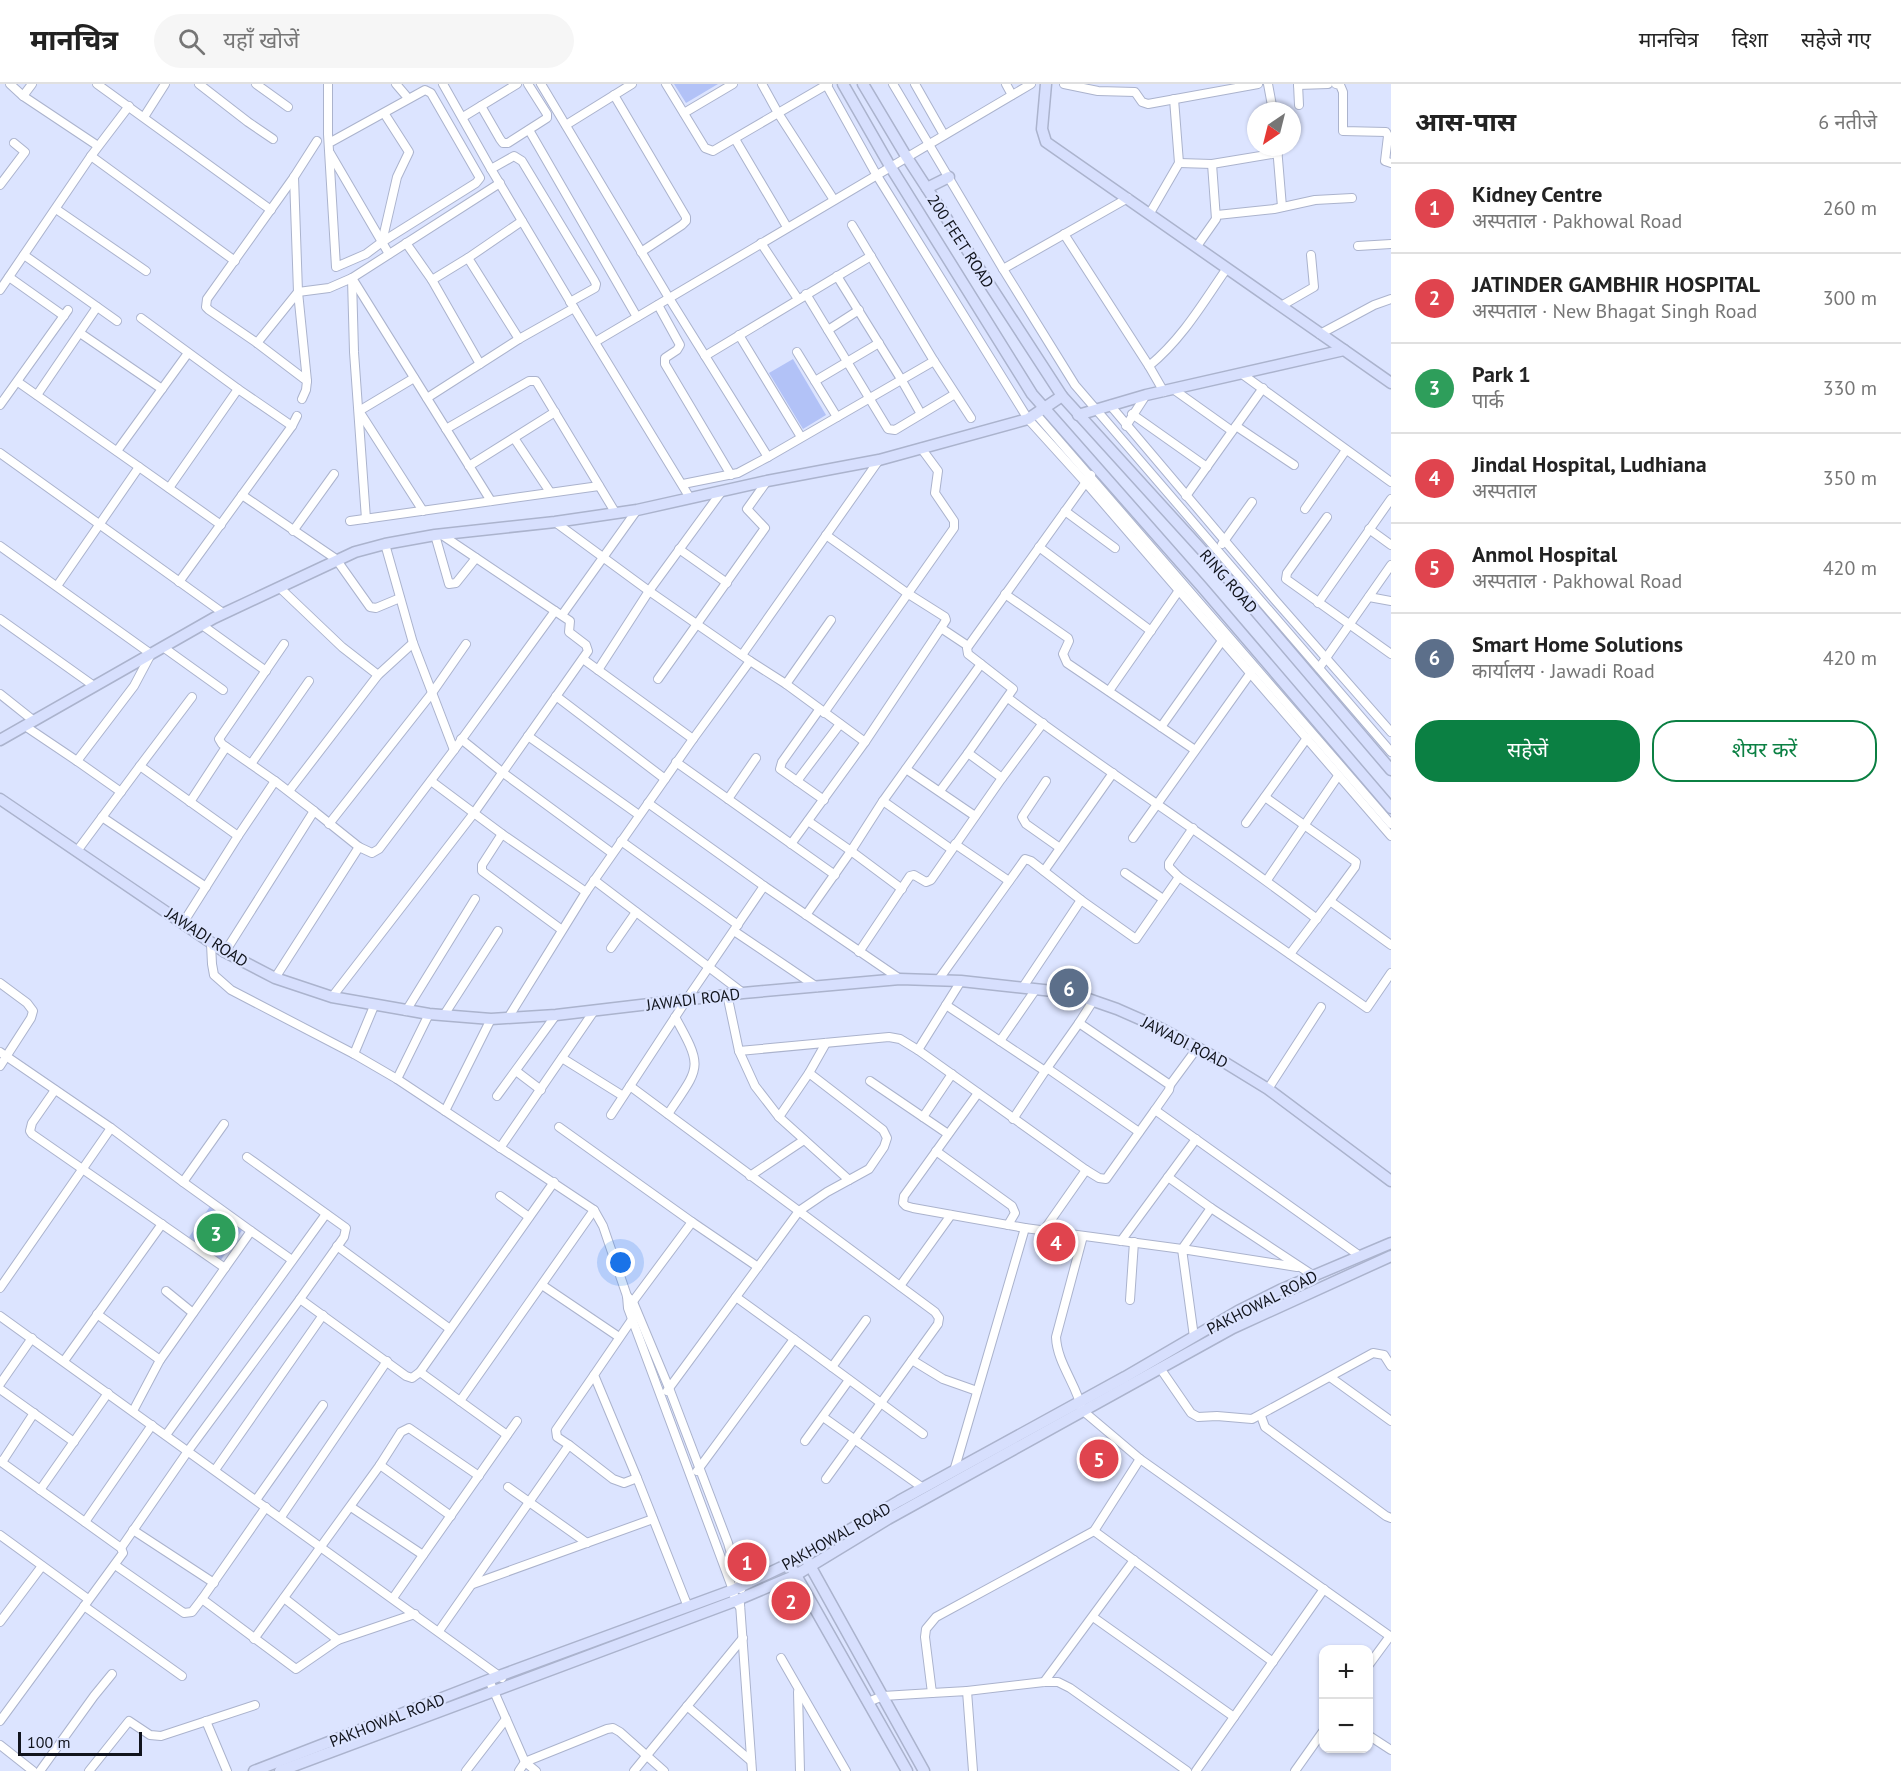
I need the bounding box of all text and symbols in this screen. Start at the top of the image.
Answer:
search box [154,14,574,68]
text: मानचित्र [30,21,118,58]
icon: search [175,25,208,58]
text: यहाँ खोजें [223,26,299,54]
text: मानचित्र [1639,26,1699,53]
text: दिशा [1732,26,1768,53]
text: सहेजे गए [1801,26,1871,53]
north arrow [1247,102,1301,156]
text: आस-पास [1415,105,1516,138]
text: 6 नतीजे [1818,109,1877,135]
text: Kidney Centre [1472,180,1603,208]
street label: 200 FEET ROAD [923,190,999,292]
text: 1 [1429,195,1440,221]
text: 260 m [1823,195,1877,221]
text: अस्पताल · Pakhowal Road [1472,208,1682,234]
text: JATINDER GAMBHIR HOSPITAL [1472,270,1760,298]
text: 2 [1429,285,1440,311]
text: 300 m [1823,285,1877,311]
text: अस्पताल · New Bhagat Singh Road [1472,298,1757,324]
text: Park 1 [1472,360,1531,388]
text: 3 [1429,375,1440,401]
text: 330 m [1823,375,1877,401]
text: पार्क [1472,388,1504,414]
text: Jindal Hospital, Ludhiana [1472,450,1707,478]
text: 4 [1429,465,1440,491]
text: 350 m [1823,465,1877,491]
text: अस्पताल [1472,478,1537,504]
text: Anmol Hospital [1472,540,1617,568]
street label: RING ROAD [1196,545,1262,617]
text: 5 [1429,555,1440,581]
text: 420 m [1823,555,1877,581]
text: अस्पताल · Pakhowal Road [1472,568,1682,594]
text: Smart Home Solutions [1472,630,1683,658]
text: 6 [1429,645,1440,671]
text: 420 m [1823,645,1877,671]
text: कार्यालय · Jawadi Road [1472,658,1655,684]
button: सहेजें [1415,720,1640,782]
button: शेयर करें [1652,720,1877,782]
street label: JAWADI ROAD [161,902,252,971]
pin: 6 [1050,966,1088,1010]
street label: JAWADI ROAD [644,983,741,1015]
street label: JAWADI ROAD [1138,1011,1232,1072]
pin: 3 [196,1210,236,1256]
pin: 4 [1036,1220,1076,1264]
your location [606,1248,635,1277]
street label: PAKHOWAL ROAD [1203,1265,1321,1339]
pin: 5 [1080,1436,1118,1482]
street label: PAKHOWAL ROAD [778,1498,894,1574]
pin: 1 [728,1540,766,1584]
pin: 2 [772,1578,810,1624]
map controls [1319,1645,1373,1753]
button: + [1319,1645,1373,1699]
street label: PAKHOWAL ROAD [327,1689,447,1751]
button: − [1319,1699,1373,1753]
scale bar [18,1729,142,1756]
text: 100 m [27,1732,70,1752]

